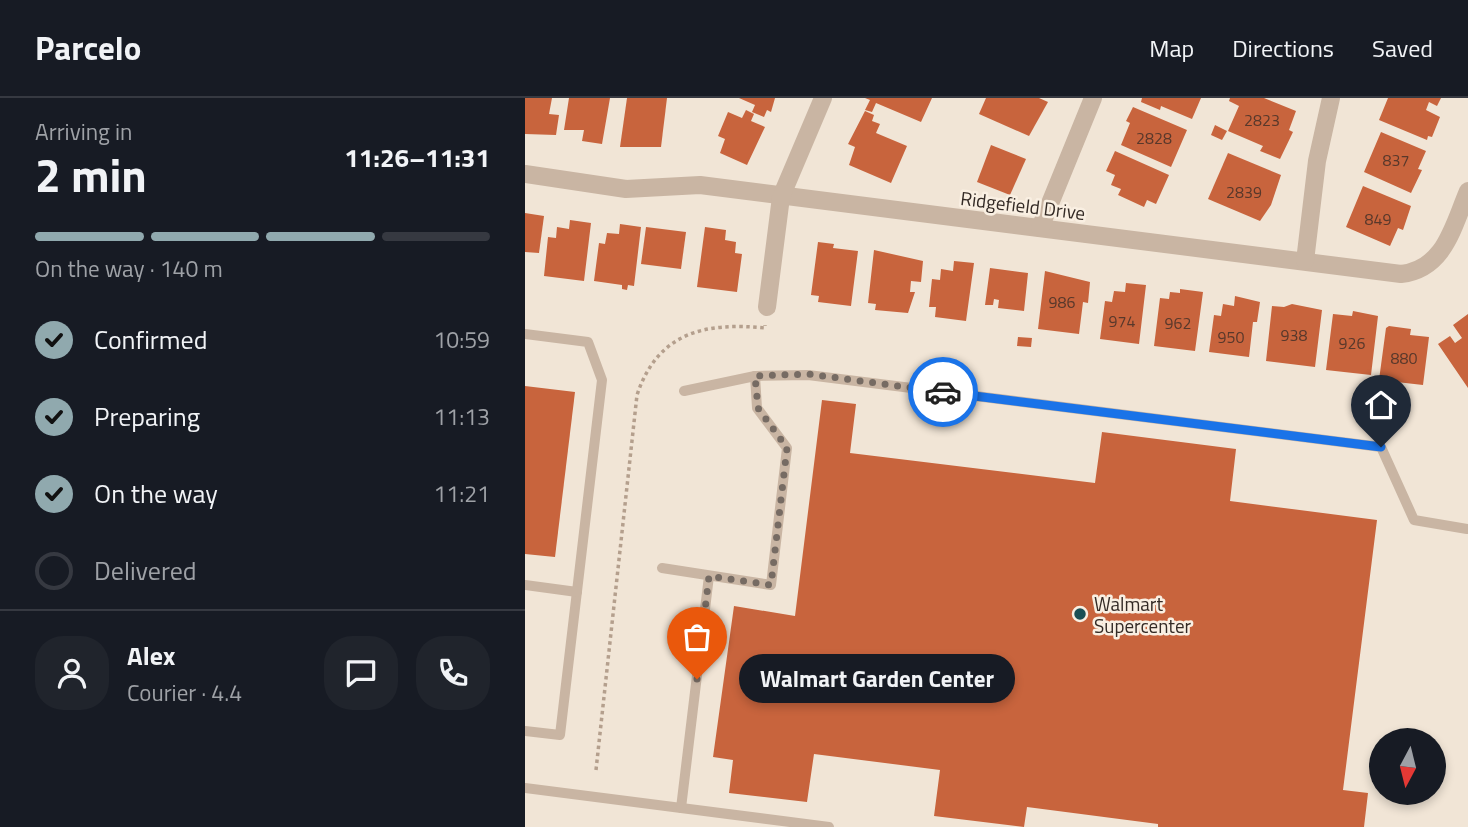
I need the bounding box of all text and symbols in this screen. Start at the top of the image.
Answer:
text: Parcelo [35,23,141,73]
text: Map [1149,30,1194,66]
text: Directions [1232,30,1334,66]
text: Saved [1372,30,1433,66]
house number: 2823 [1244,108,1280,132]
text: Arriving in [35,114,132,149]
house number: 2828 [1136,126,1172,150]
text: 11:26–11:31 [344,138,490,177]
text: 2 min [35,140,147,210]
house number: 837 [1383,148,1409,172]
house number: 2839 [1226,180,1262,204]
street label: Ridgefield Drive [959,183,1087,227]
house number: 849 [1365,207,1391,231]
text: On the way · 140 m [35,251,223,286]
house number: 986 [1049,290,1075,314]
house number: 974 [1109,309,1135,333]
house number: 962 [1165,311,1191,335]
text: Confirmed [94,320,208,359]
icon: check [35,321,73,359]
text: 10:59 [433,322,490,357]
house number: 938 [1281,323,1307,347]
house number: 950 [1218,325,1244,349]
house number: 926 [1339,331,1365,355]
house number: 880 [1391,346,1417,370]
courier [908,357,978,427]
icon: car [924,373,962,411]
pin [1351,375,1411,447]
icon: home [1362,386,1400,424]
text: Preparing [94,397,200,436]
icon: check [35,398,73,436]
text: 11:13 [433,399,490,434]
text: On the way [94,474,218,513]
icon: check [35,475,73,513]
text: 11:21 [433,476,490,511]
text: Delivered [94,551,197,590]
place label: Walmart Supercenter [1094,589,1192,640]
marker: Walmart Supercenter [1072,606,1088,622]
pin [667,607,727,679]
icon: bag [678,618,716,656]
button: person [35,636,109,710]
text: Alex [127,636,175,675]
button: chat [324,636,398,710]
button: phone [416,636,490,710]
callout: Walmart Garden Center [739,654,1015,704]
text: Walmart Garden Center [760,661,994,696]
text: Courier · 4.4 [127,675,242,710]
north arrow [1369,728,1445,805]
map controls [1369,728,1446,805]

